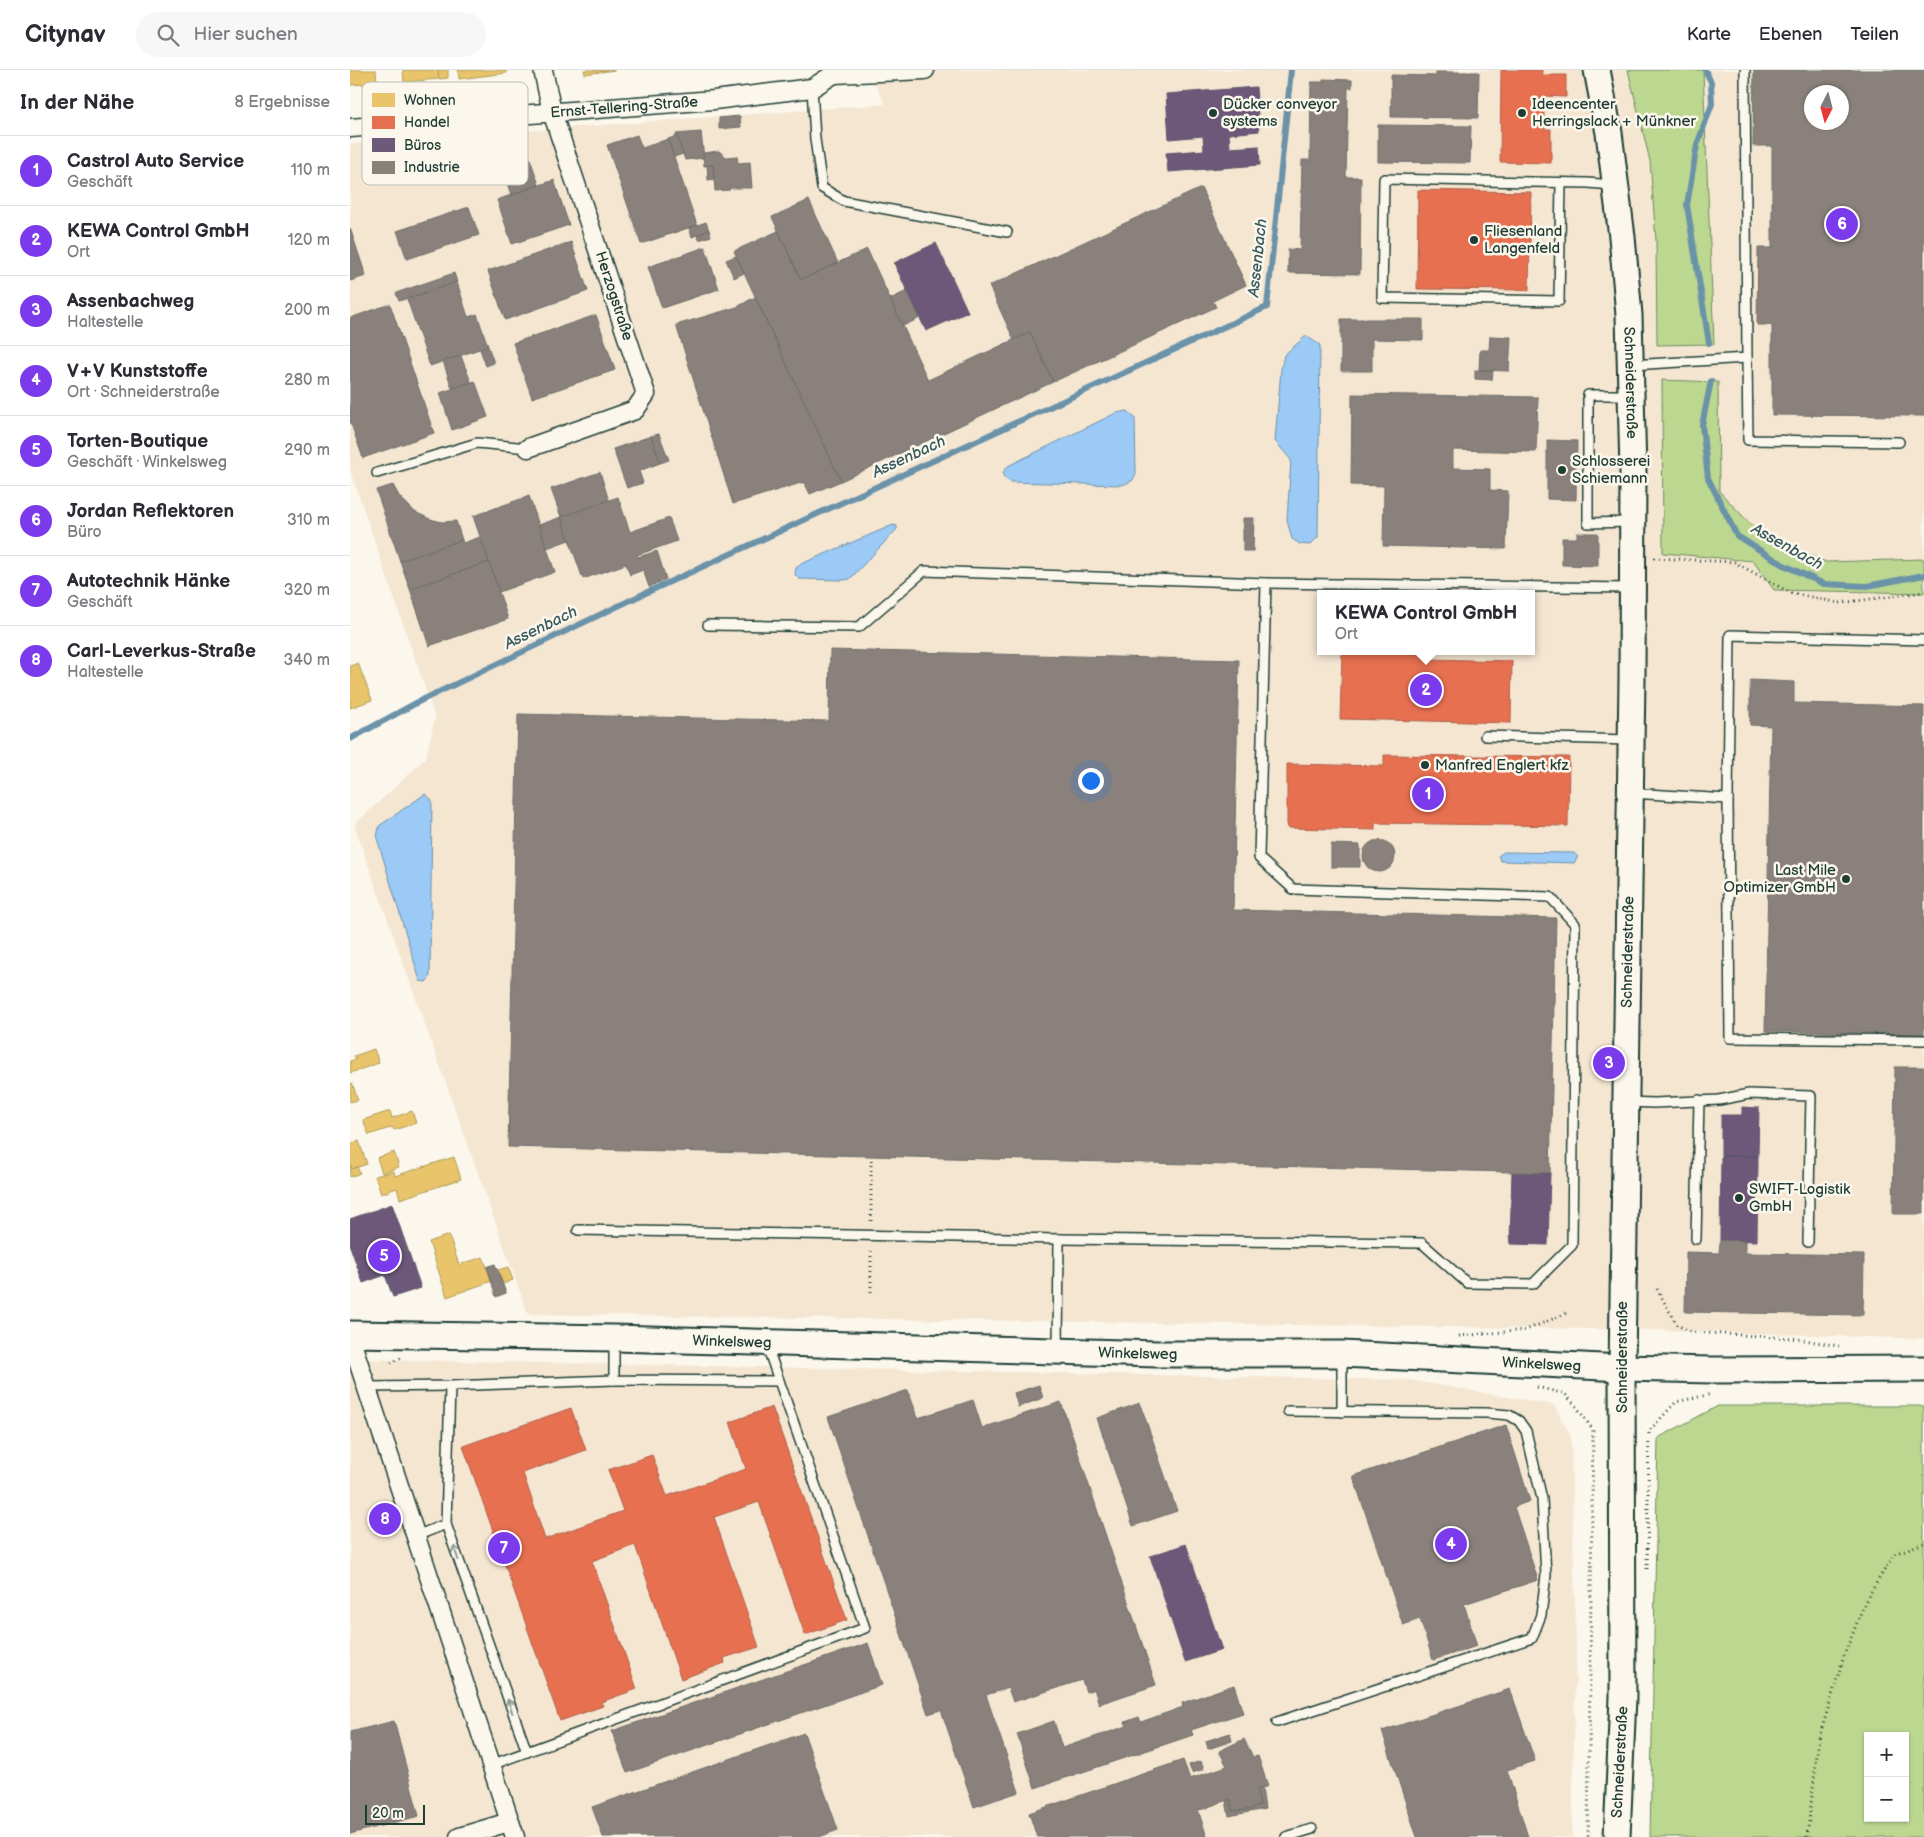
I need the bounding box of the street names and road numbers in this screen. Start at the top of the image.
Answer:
street label: Ernst-Tellering-Straße [550,92,699,122]
street label: Herzogstraße [591,249,637,343]
street label: Schneiderstraße [1620,326,1642,439]
street label: Schneiderstraße [1618,896,1638,1008]
street label: Schneiderstraße [1613,1301,1632,1413]
street label: Winkelsweg [692,1331,772,1352]
street label: Winkelsweg [1098,1343,1177,1364]
street label: Winkelsweg [1501,1353,1582,1375]
street label: Schneiderstraße [1608,1705,1632,1818]

